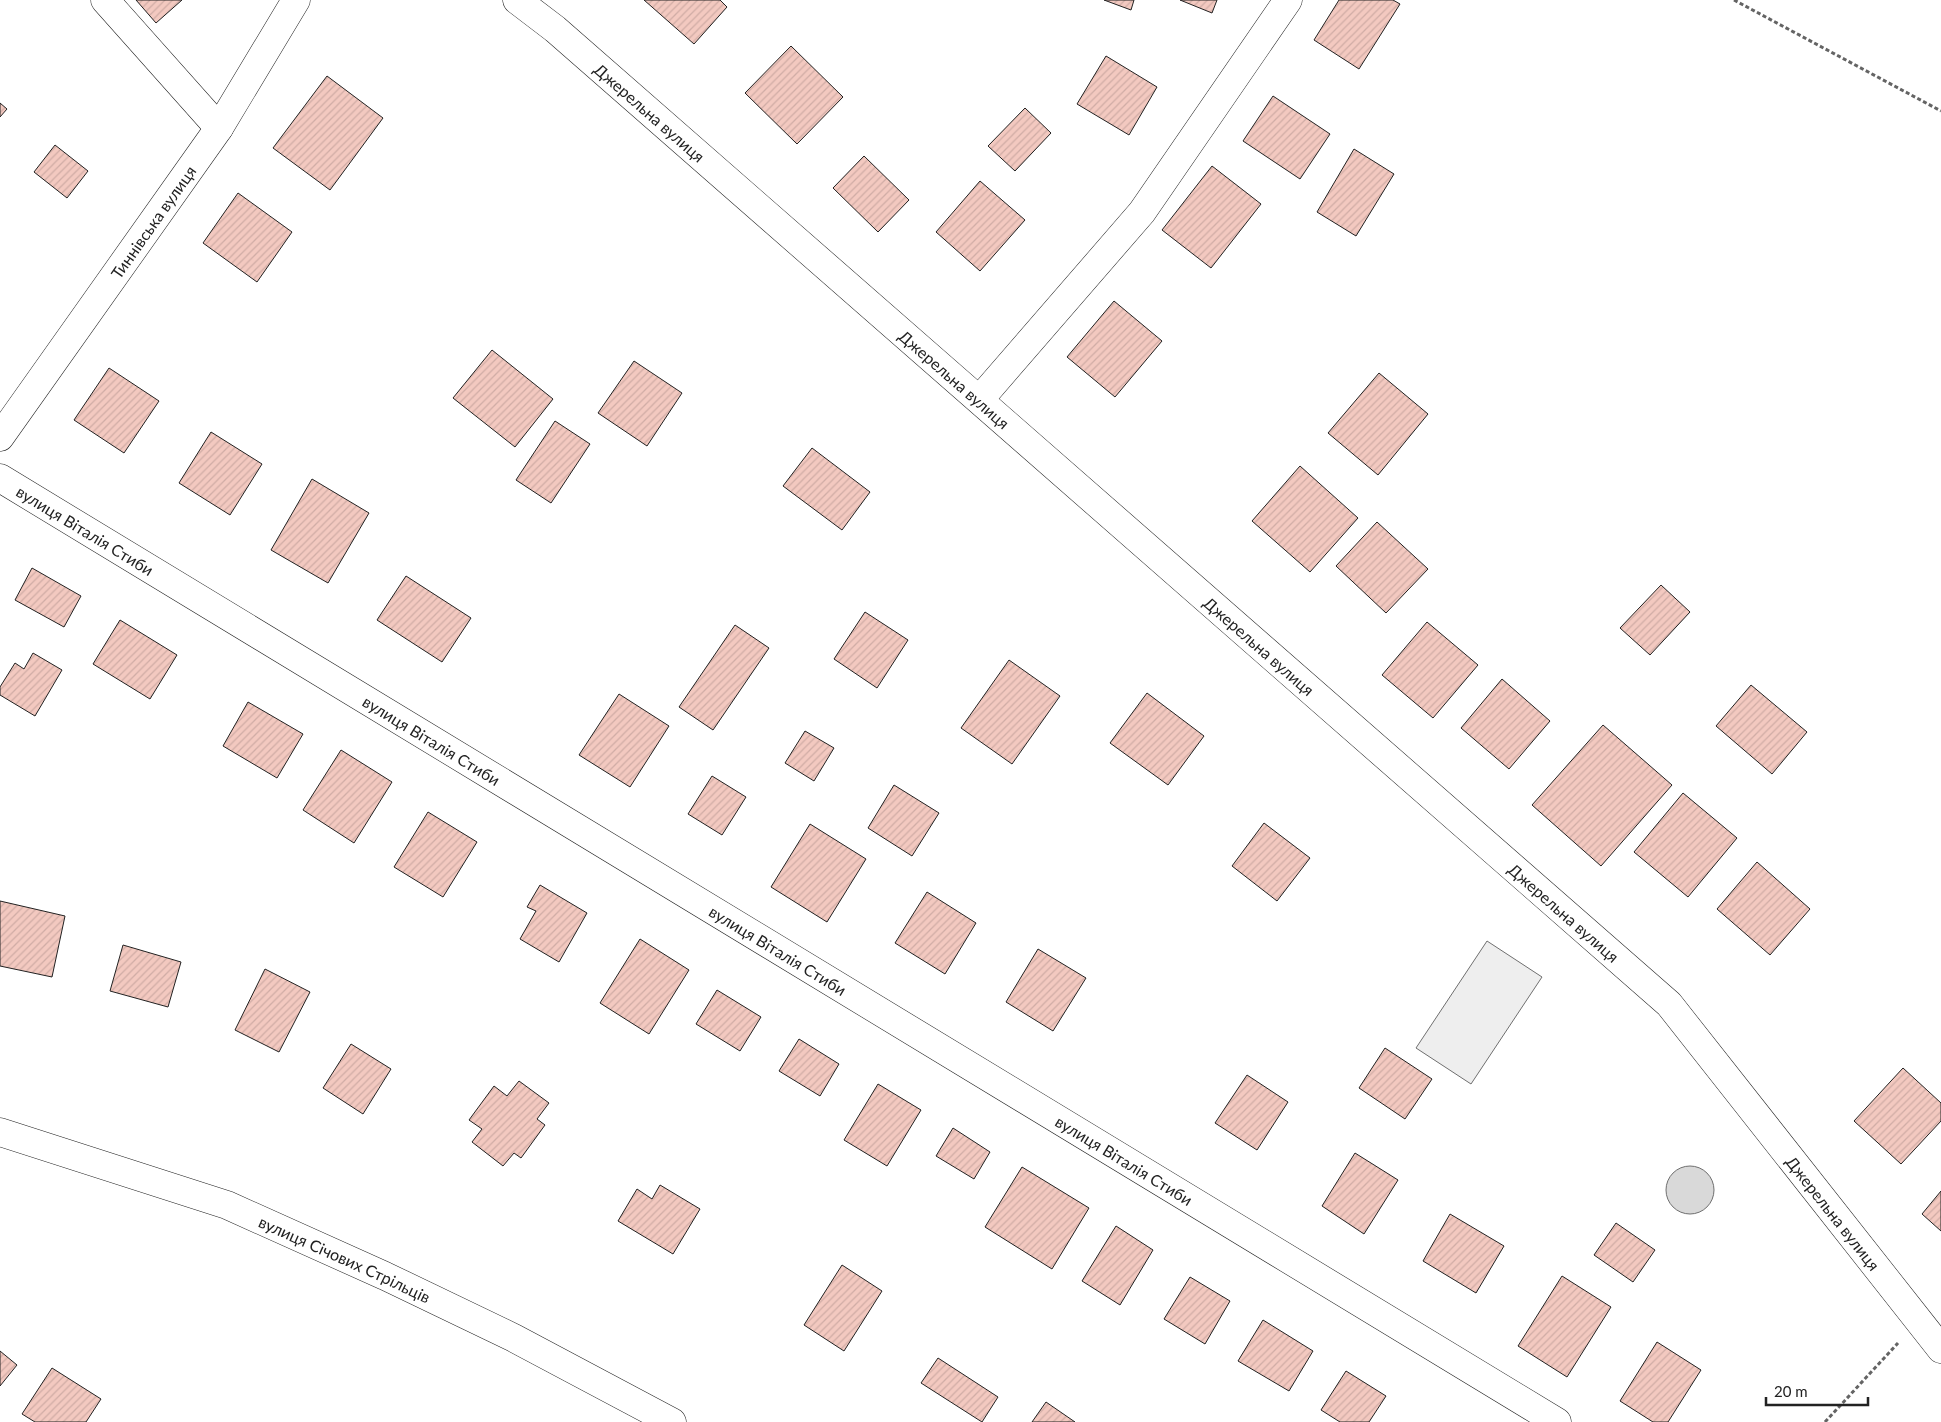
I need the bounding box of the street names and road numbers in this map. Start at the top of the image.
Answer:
street label: Джерельна вулиця [591,59,709,165]
street label: Тиннівська вулиця [106,162,199,282]
street label: Джерельна вулиця [896,326,1014,432]
street label: вулиця Віталія Стиби [13,481,158,579]
street label: Джерельна вулиця [1200,592,1319,699]
street label: вулиця Віталія Стиби [360,691,504,789]
street label: Джерельна вулиця [1505,859,1623,966]
street label: вулиця Віталія Стиби [706,901,850,999]
street label: вулиця Віталія Стиби [1052,1111,1197,1209]
street label: Джерельна вулиця [1783,1152,1884,1274]
street label: вулиця Січових Стрільців [256,1211,434,1306]

